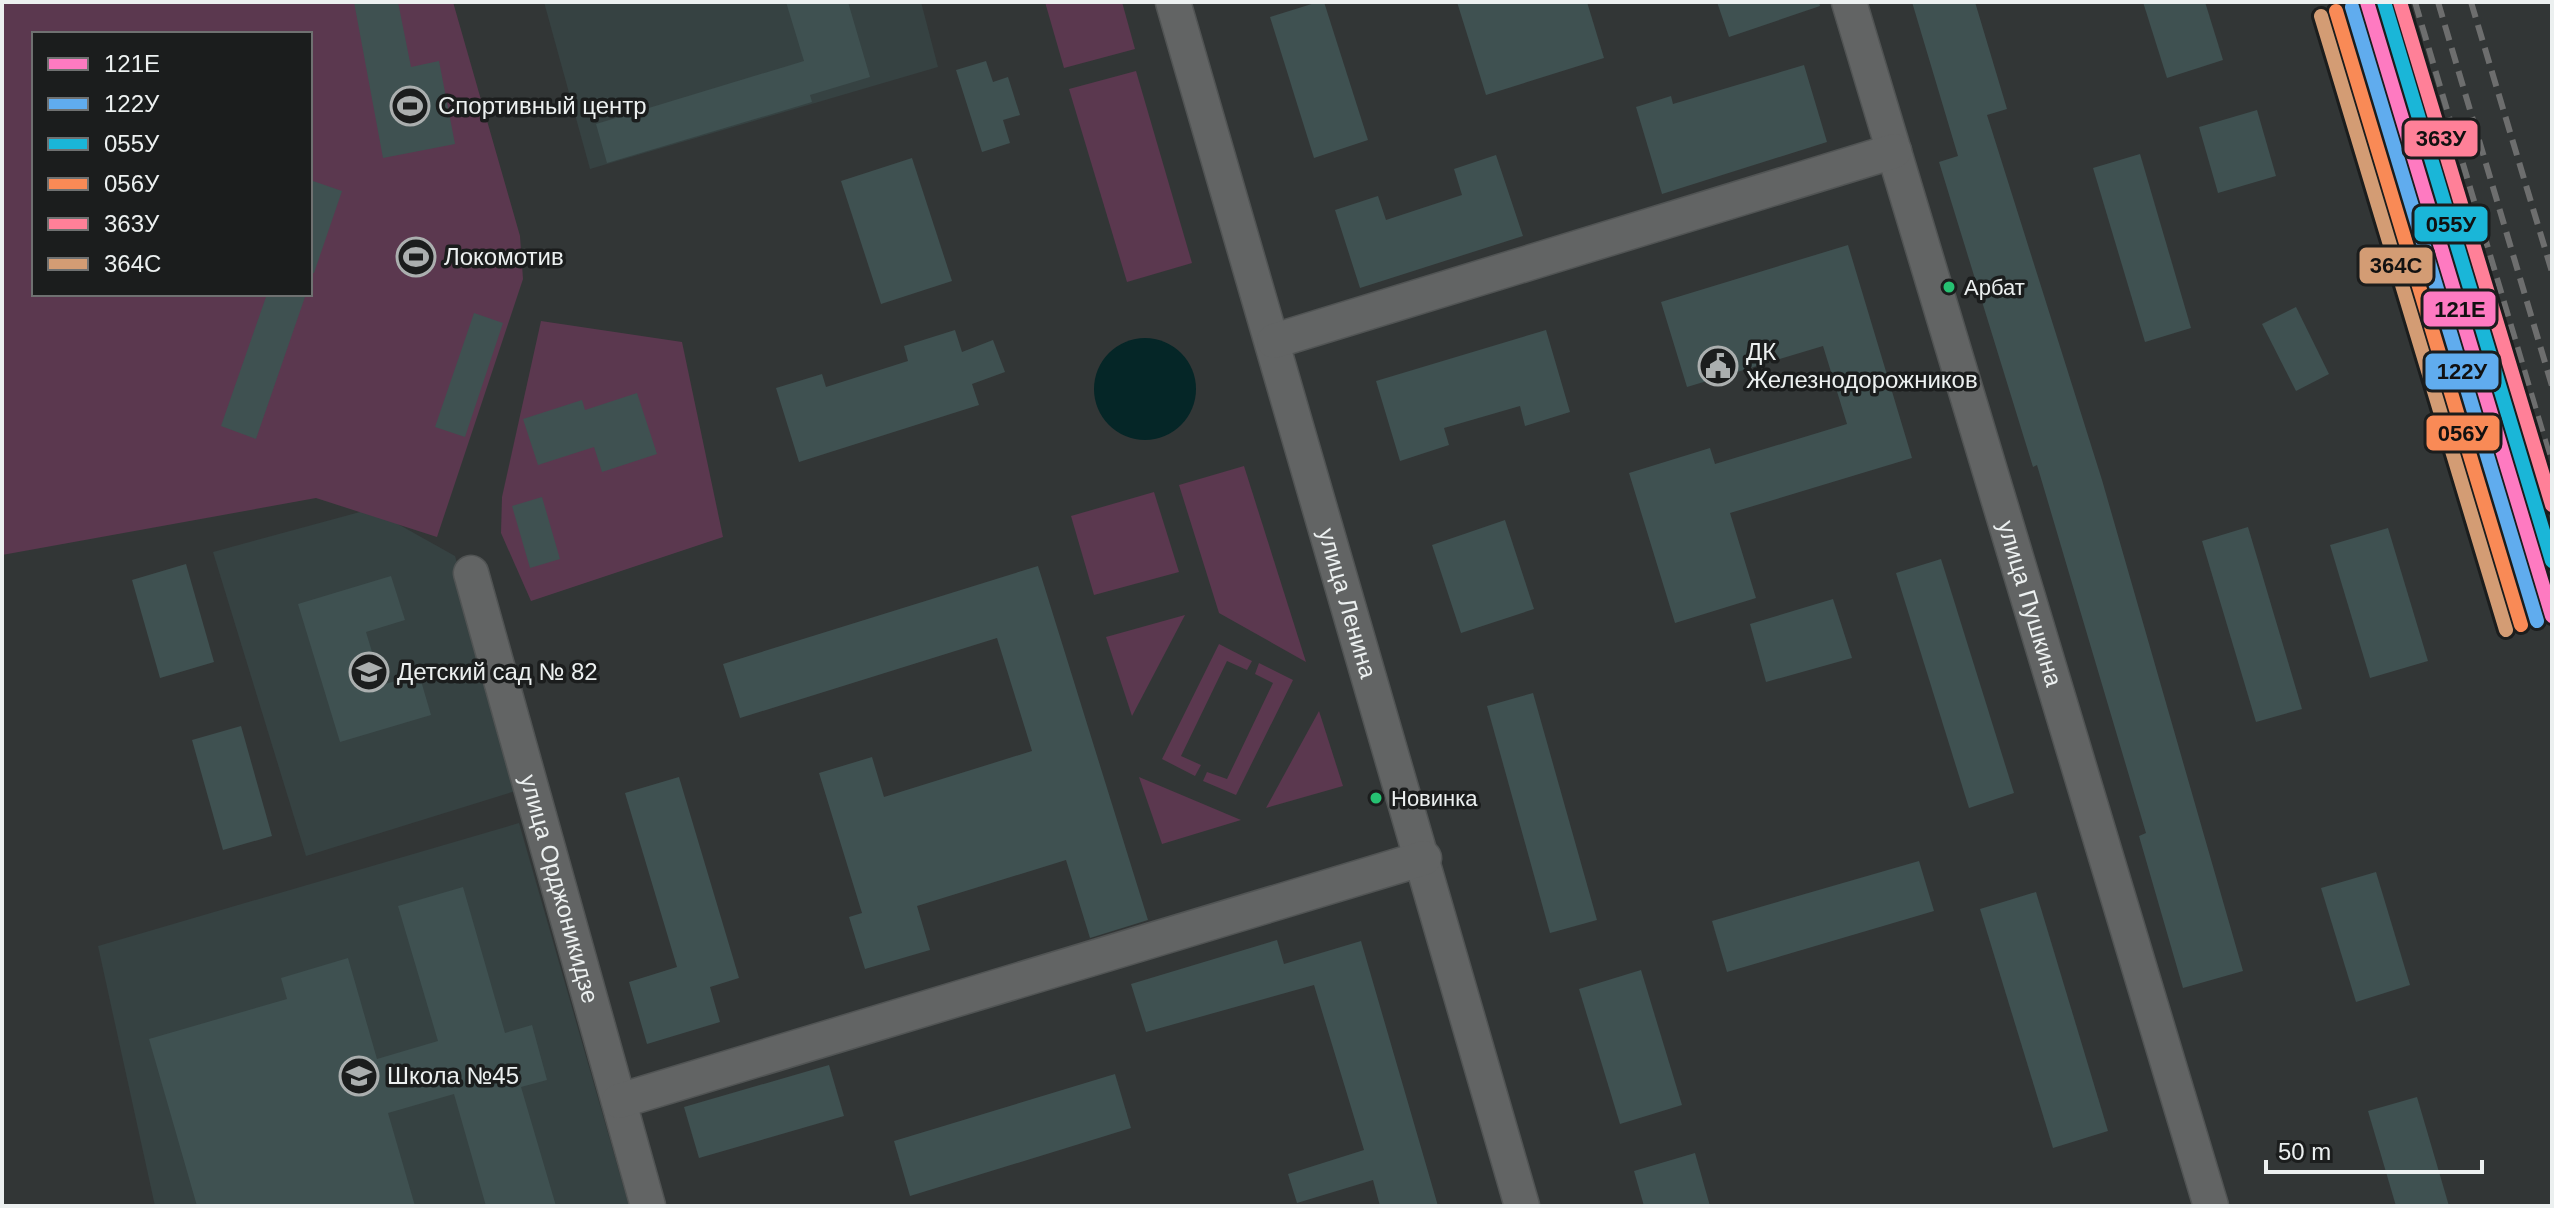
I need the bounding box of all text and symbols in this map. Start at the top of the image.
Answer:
legend [32,32,312,296]
text: 121Е [104,50,160,77]
sports icon: Спортивный центр [389,85,431,127]
text: 122У [104,90,160,117]
place label: Спортивный центр [438,92,647,119]
line badge: 363У [2403,119,2479,158]
text: 363У [2416,126,2467,151]
text: 055У [104,130,160,157]
text: 056У [104,170,160,197]
line badge: 055У [2413,205,2489,243]
text: 363У [104,210,160,237]
text: 055У [2426,212,2477,237]
sports icon: Локомотив [395,236,437,278]
place label: Локомотив [444,243,564,270]
line badge: 364С [2358,246,2434,285]
text: 364С [104,250,161,277]
text: 364С [2370,253,2422,278]
place label: Арбат [1964,275,2025,300]
marker: Арбат [1941,279,1957,295]
line badge: 121Е [2422,290,2497,328]
text: 121Е [2434,297,2486,322]
place label: ДК Железнодорожников [1746,338,1978,393]
public building icon: ДК Железнодорожников [1697,345,1739,387]
line badge: 122У [2424,352,2500,391]
text: 122У [2437,359,2488,384]
line badge: 056У [2425,414,2501,452]
text: 056У [2438,421,2489,446]
street label: улица Пушкина [1993,517,2068,690]
street label: улица Ленина [1313,525,1382,682]
school or university icon: Детский сад № 82 [348,651,390,693]
place label: Детский сад № 82 [397,658,598,685]
street label: улица Орджоникидзе [515,771,605,1006]
place label: Новинка [1391,786,1478,811]
marker: Новинка [1368,790,1384,806]
school or university icon: Школа №45 [338,1055,380,1097]
place label: Школа №45 [387,1062,519,1089]
scale bar [2266,1124,2482,1174]
text: 50 m [2278,1138,2331,1165]

